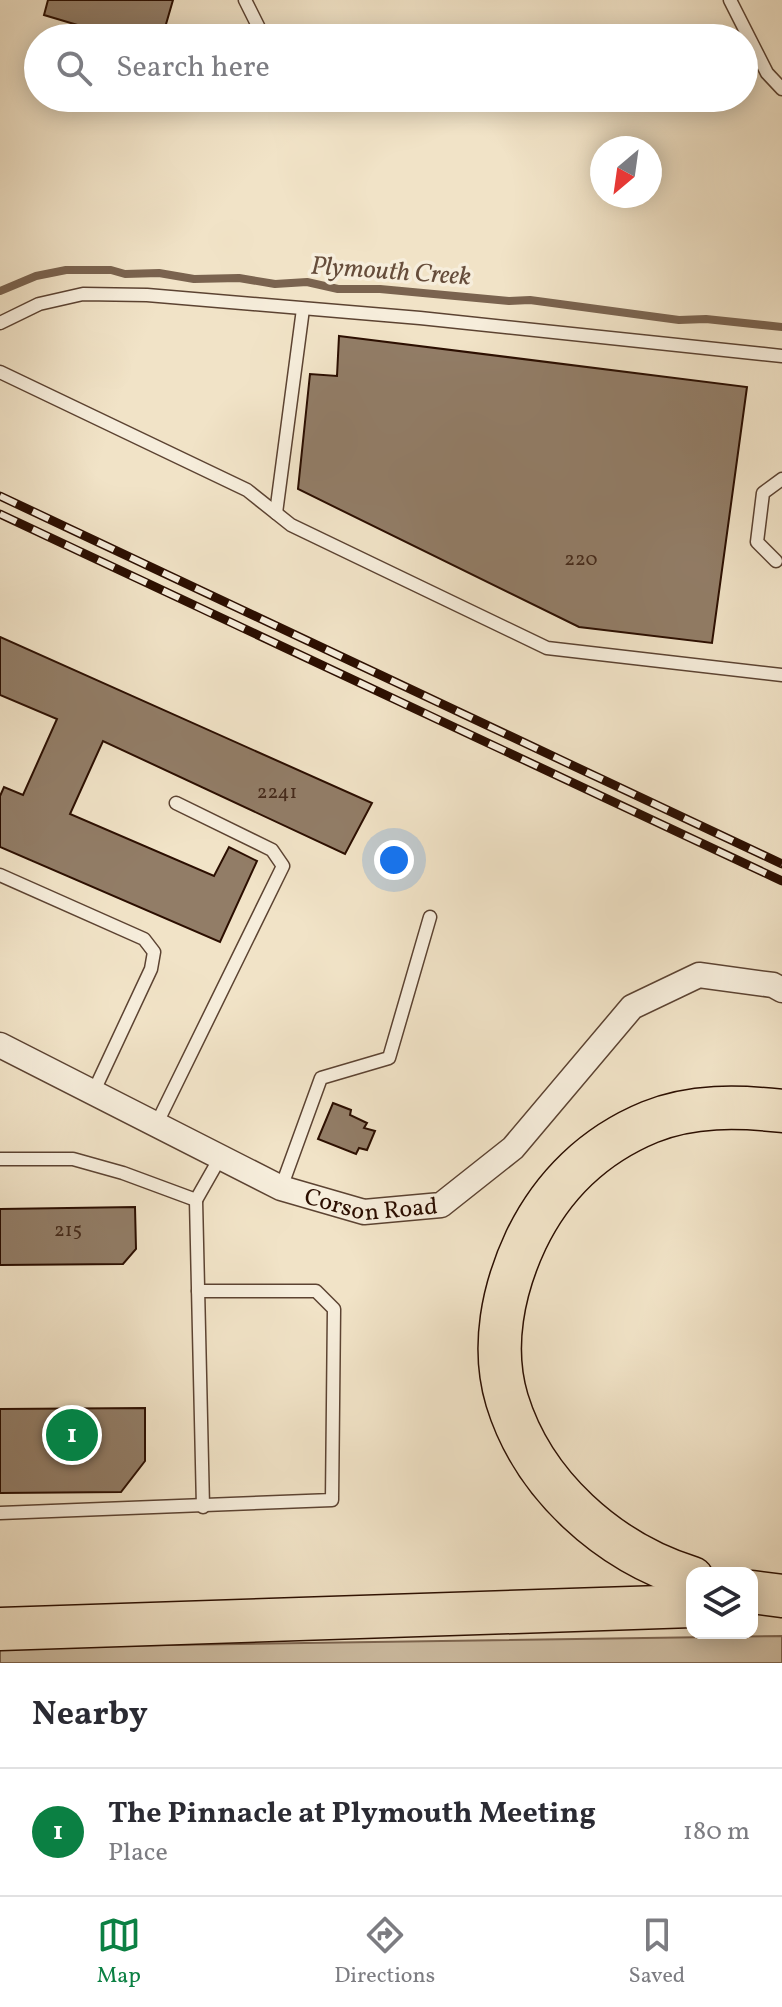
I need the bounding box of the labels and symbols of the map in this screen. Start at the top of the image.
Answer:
north arrow [590,136,662,208]
water label: Plymouth Creek [310,248,472,296]
house number: 220 [564,546,598,574]
house number: 2241 [257,779,297,807]
your location [374,840,414,880]
street label: Corson Road [300,1181,439,1231]
house number: 215 [54,1217,82,1245]
pin: 1 [46,1405,98,1465]

